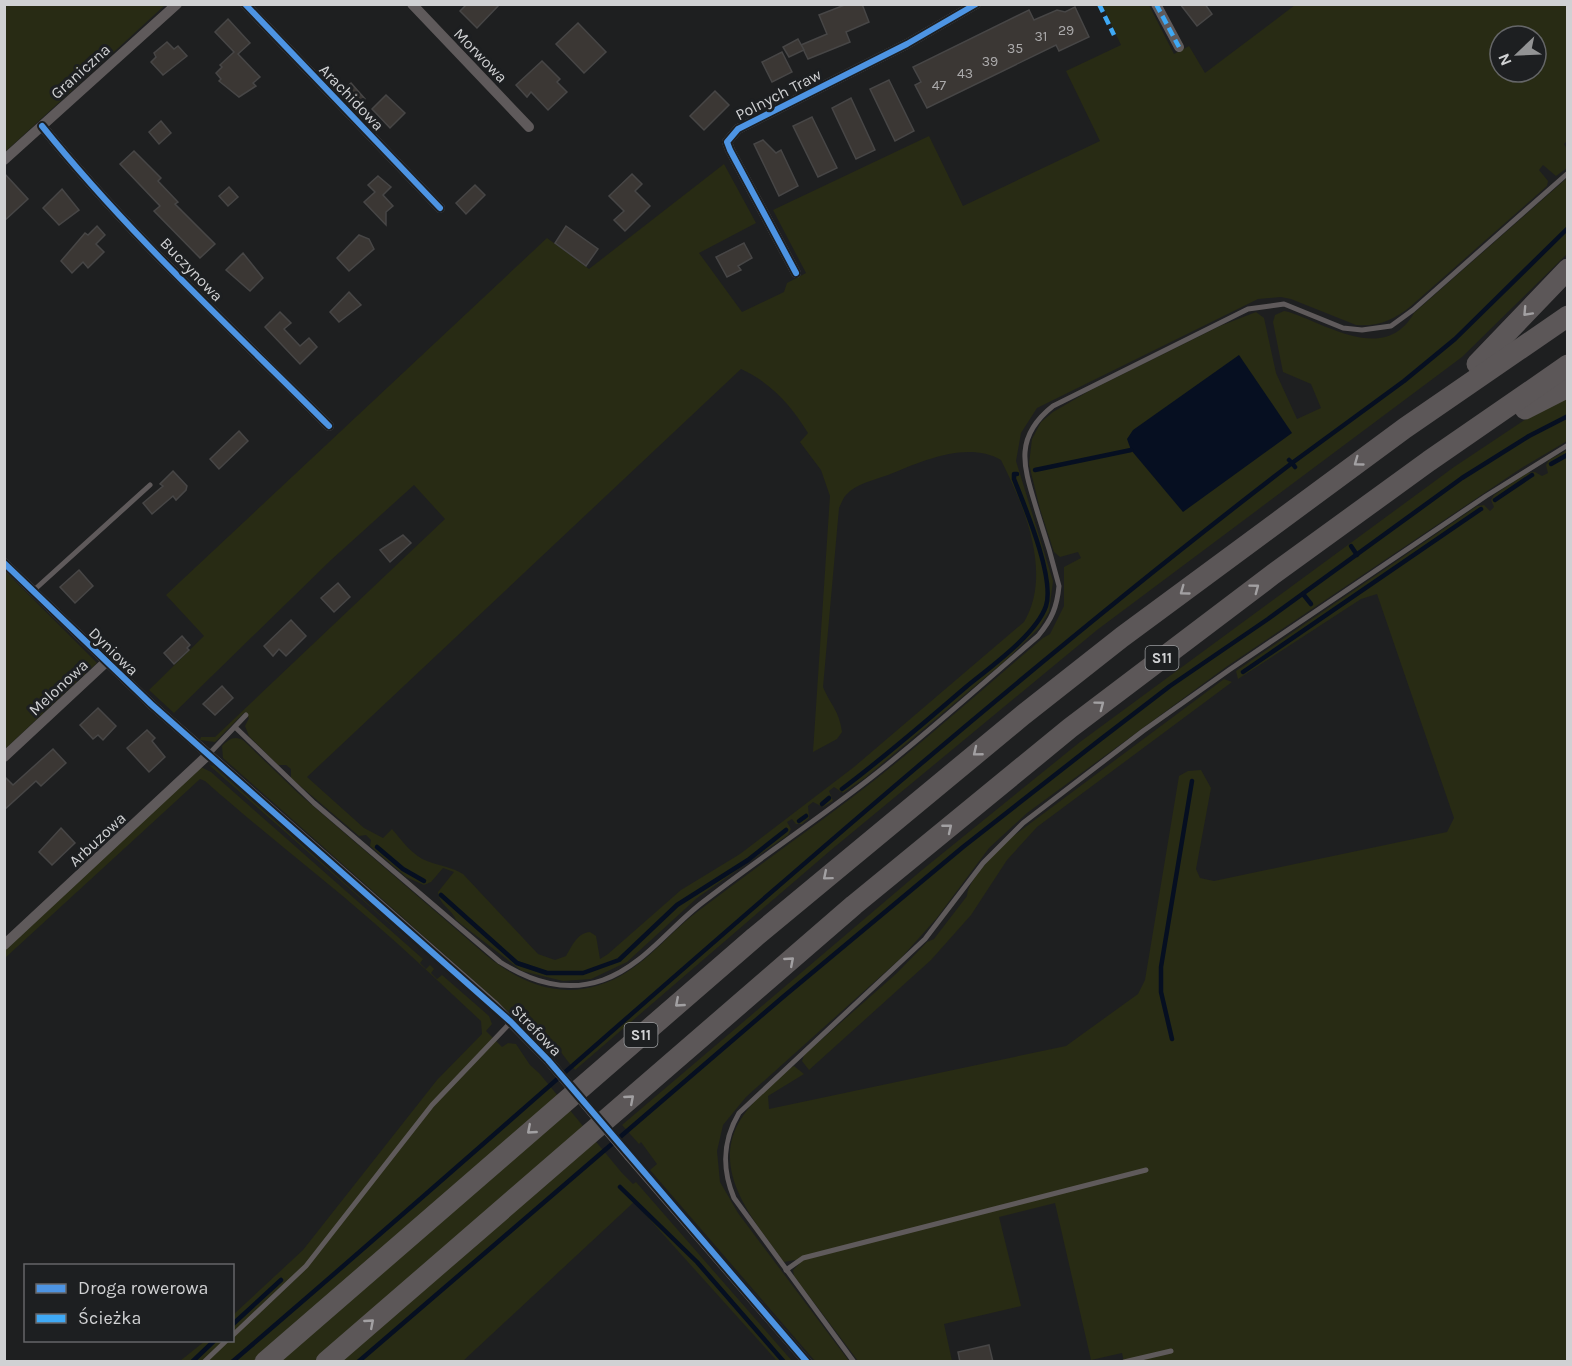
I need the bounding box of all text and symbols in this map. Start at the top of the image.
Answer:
house number: 29 [1058,22,1074,39]
street label: Morwowa [450,24,511,87]
north arrow [1488,24,1548,84]
house number: 31 [1035,28,1047,45]
street label: Graniczna [47,40,114,103]
house number: 35 [1007,40,1023,57]
text: N [1494,51,1516,69]
house number: 39 [982,53,998,70]
street label: Arachidowa [315,60,388,135]
street label: Polnych Traw [732,64,825,124]
house number: 43 [957,65,973,82]
house number: 47 [932,77,947,94]
street label: Buczynowa [156,233,227,305]
one-way arrow [1523,305,1534,316]
one-way arrow [1353,455,1364,466]
one-way arrow [1180,584,1191,595]
one-way arrow [1248,584,1259,595]
street label: Dyniowa [85,623,142,680]
road number: S11 [1146,646,1178,670]
street label: Melonowa [25,655,92,719]
one-way arrow [1093,702,1104,713]
one-way arrow [973,744,984,755]
street label: Arbuzowa [65,808,130,870]
one-way arrow [941,824,952,835]
one-way arrow [823,869,834,880]
one-way arrow [784,957,794,968]
one-way arrow [675,996,686,1007]
street label: Strefowa [507,1001,566,1060]
road number: S11 [624,1023,658,1047]
one-way arrow [623,1095,634,1106]
one-way arrow [527,1123,538,1134]
legend [24,1264,234,1342]
text: Droga rowerowa [78,1277,209,1299]
text: Ścieżka [78,1306,141,1329]
one-way arrow [364,1319,374,1330]

